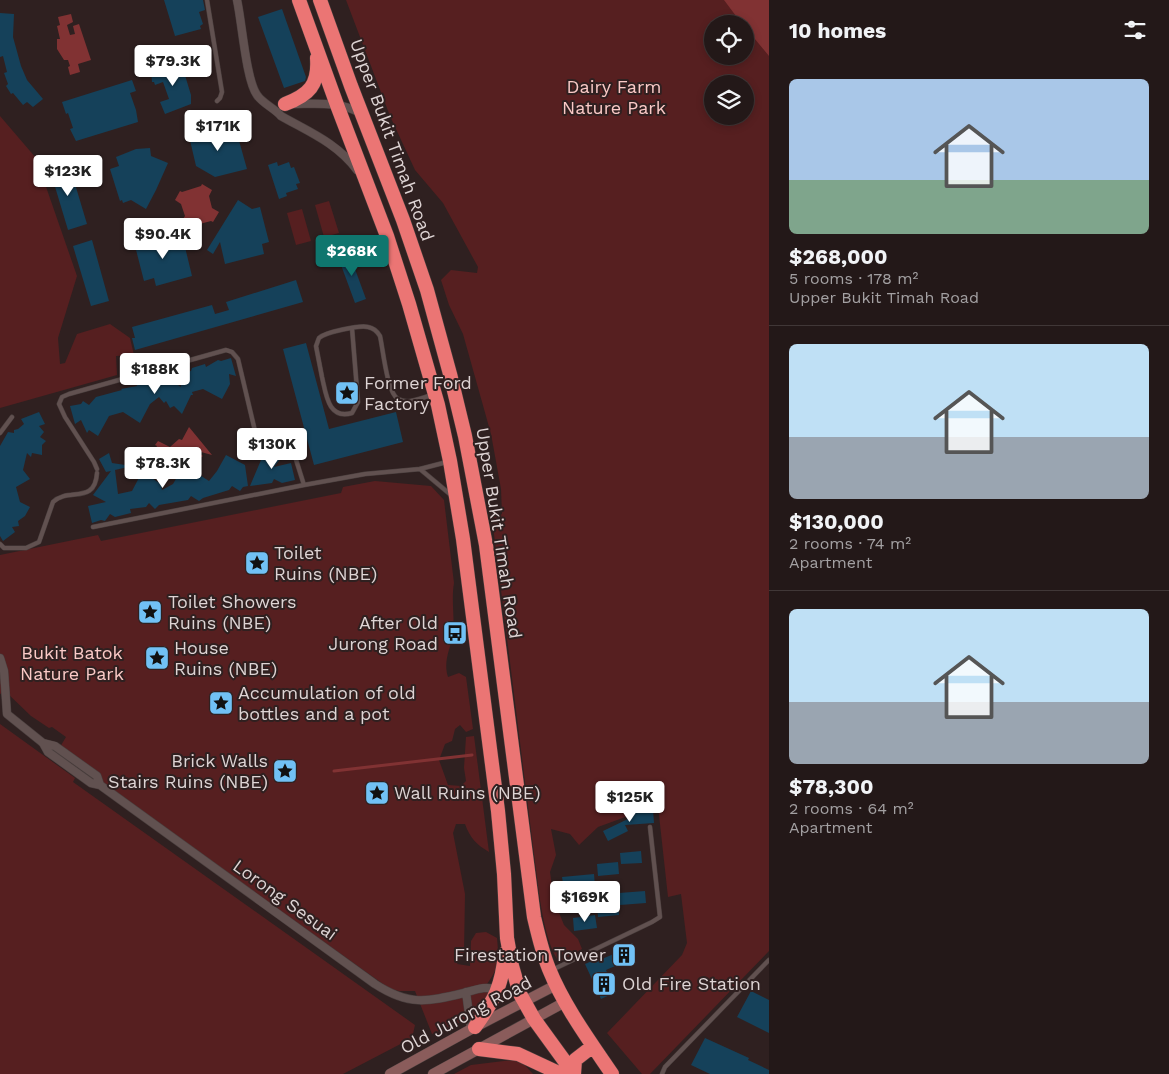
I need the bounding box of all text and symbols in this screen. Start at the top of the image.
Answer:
map controls [704,15,754,125]
button: locate [704,15,754,65]
icon: filters [1121,16,1149,44]
text: 10 homes [789,18,886,43]
street label: Upper Bukit Timah Road [346,36,439,244]
pin: $79.3K [132,44,214,87]
text: $79.3K [146,51,200,70]
button: layers [704,75,754,125]
park label: Dairy Farm Nature Park [562,76,666,118]
pin: $171K [183,110,253,152]
icon: home [924,111,1014,201]
text: $171K [196,116,240,135]
pin: $123K [33,154,103,197]
text: $123K [44,161,92,180]
pin: $90.4K [122,218,204,260]
text: $90.4K [135,224,191,243]
pin: $268K [317,234,387,277]
text: $268K [327,241,377,260]
text: $268,000 [789,244,888,269]
text: 5 rooms · 178 m² [789,269,918,288]
text: Upper Bukit Timah Road [789,288,979,307]
pin: $188K [120,352,190,395]
text: $188K [131,359,179,378]
place label: Former Ford Factory [364,372,472,414]
icon: home [924,377,1014,467]
place icon: Former Ford Factory [334,380,360,406]
street label: Upper Bukit Timah Road [472,426,527,640]
pin: $130K [237,428,307,470]
text: $130K [248,434,296,453]
pin: $78.3K [122,446,204,489]
text: $78.3K [136,453,190,472]
text: $130,000 [789,509,884,534]
text: 2 rooms · 74 m² [789,534,911,553]
place label: Toilet Ruins (NBE) [274,542,377,584]
place icon: Toilet Ruins (NBE) [244,550,270,576]
text: Apartment [789,553,872,572]
place label: Toilet Showers Ruins (NBE) [168,591,297,633]
place icon: Toilet Showers Ruins (NBE) [137,599,163,625]
place label: After Old Jurong Road [328,612,438,654]
bus stop icon: After Old Jurong Road [442,620,468,646]
place label: House Ruins (NBE) [174,637,277,679]
park label: Bukit Batok Nature Park [20,642,124,684]
icon: home [924,642,1014,732]
place icon: House Ruins (NBE) [144,645,170,671]
place label: Accumulation of old bottles and a pot [238,682,416,724]
place icon: Accumulation of old bottles and a pot [208,690,234,716]
place label: Brick Walls Stairs Ruins (NBE) [108,750,268,792]
place icon: Brick Walls Stairs Ruins (NBE) [272,758,298,784]
text: $78,300 [789,774,874,799]
place icon: Wall Ruins (NBE) [364,780,390,806]
pin: $125K [595,780,665,823]
place label: Wall Ruins (NBE) [394,782,541,803]
text: $125K [606,787,654,806]
text: 2 rooms · 64 m² [789,799,914,818]
text: Apartment [789,818,872,837]
street label: Lorong Sesuai [229,855,341,944]
pin: $169K [550,880,620,923]
text: $169K [561,887,609,906]
building icon: Firestation Tower [611,942,637,968]
place label: Firestation Tower [454,944,606,965]
street label: Old Jurong Road [396,971,535,1058]
building icon: Old Fire Station [591,971,617,997]
place label: Old Fire Station [622,973,761,994]

